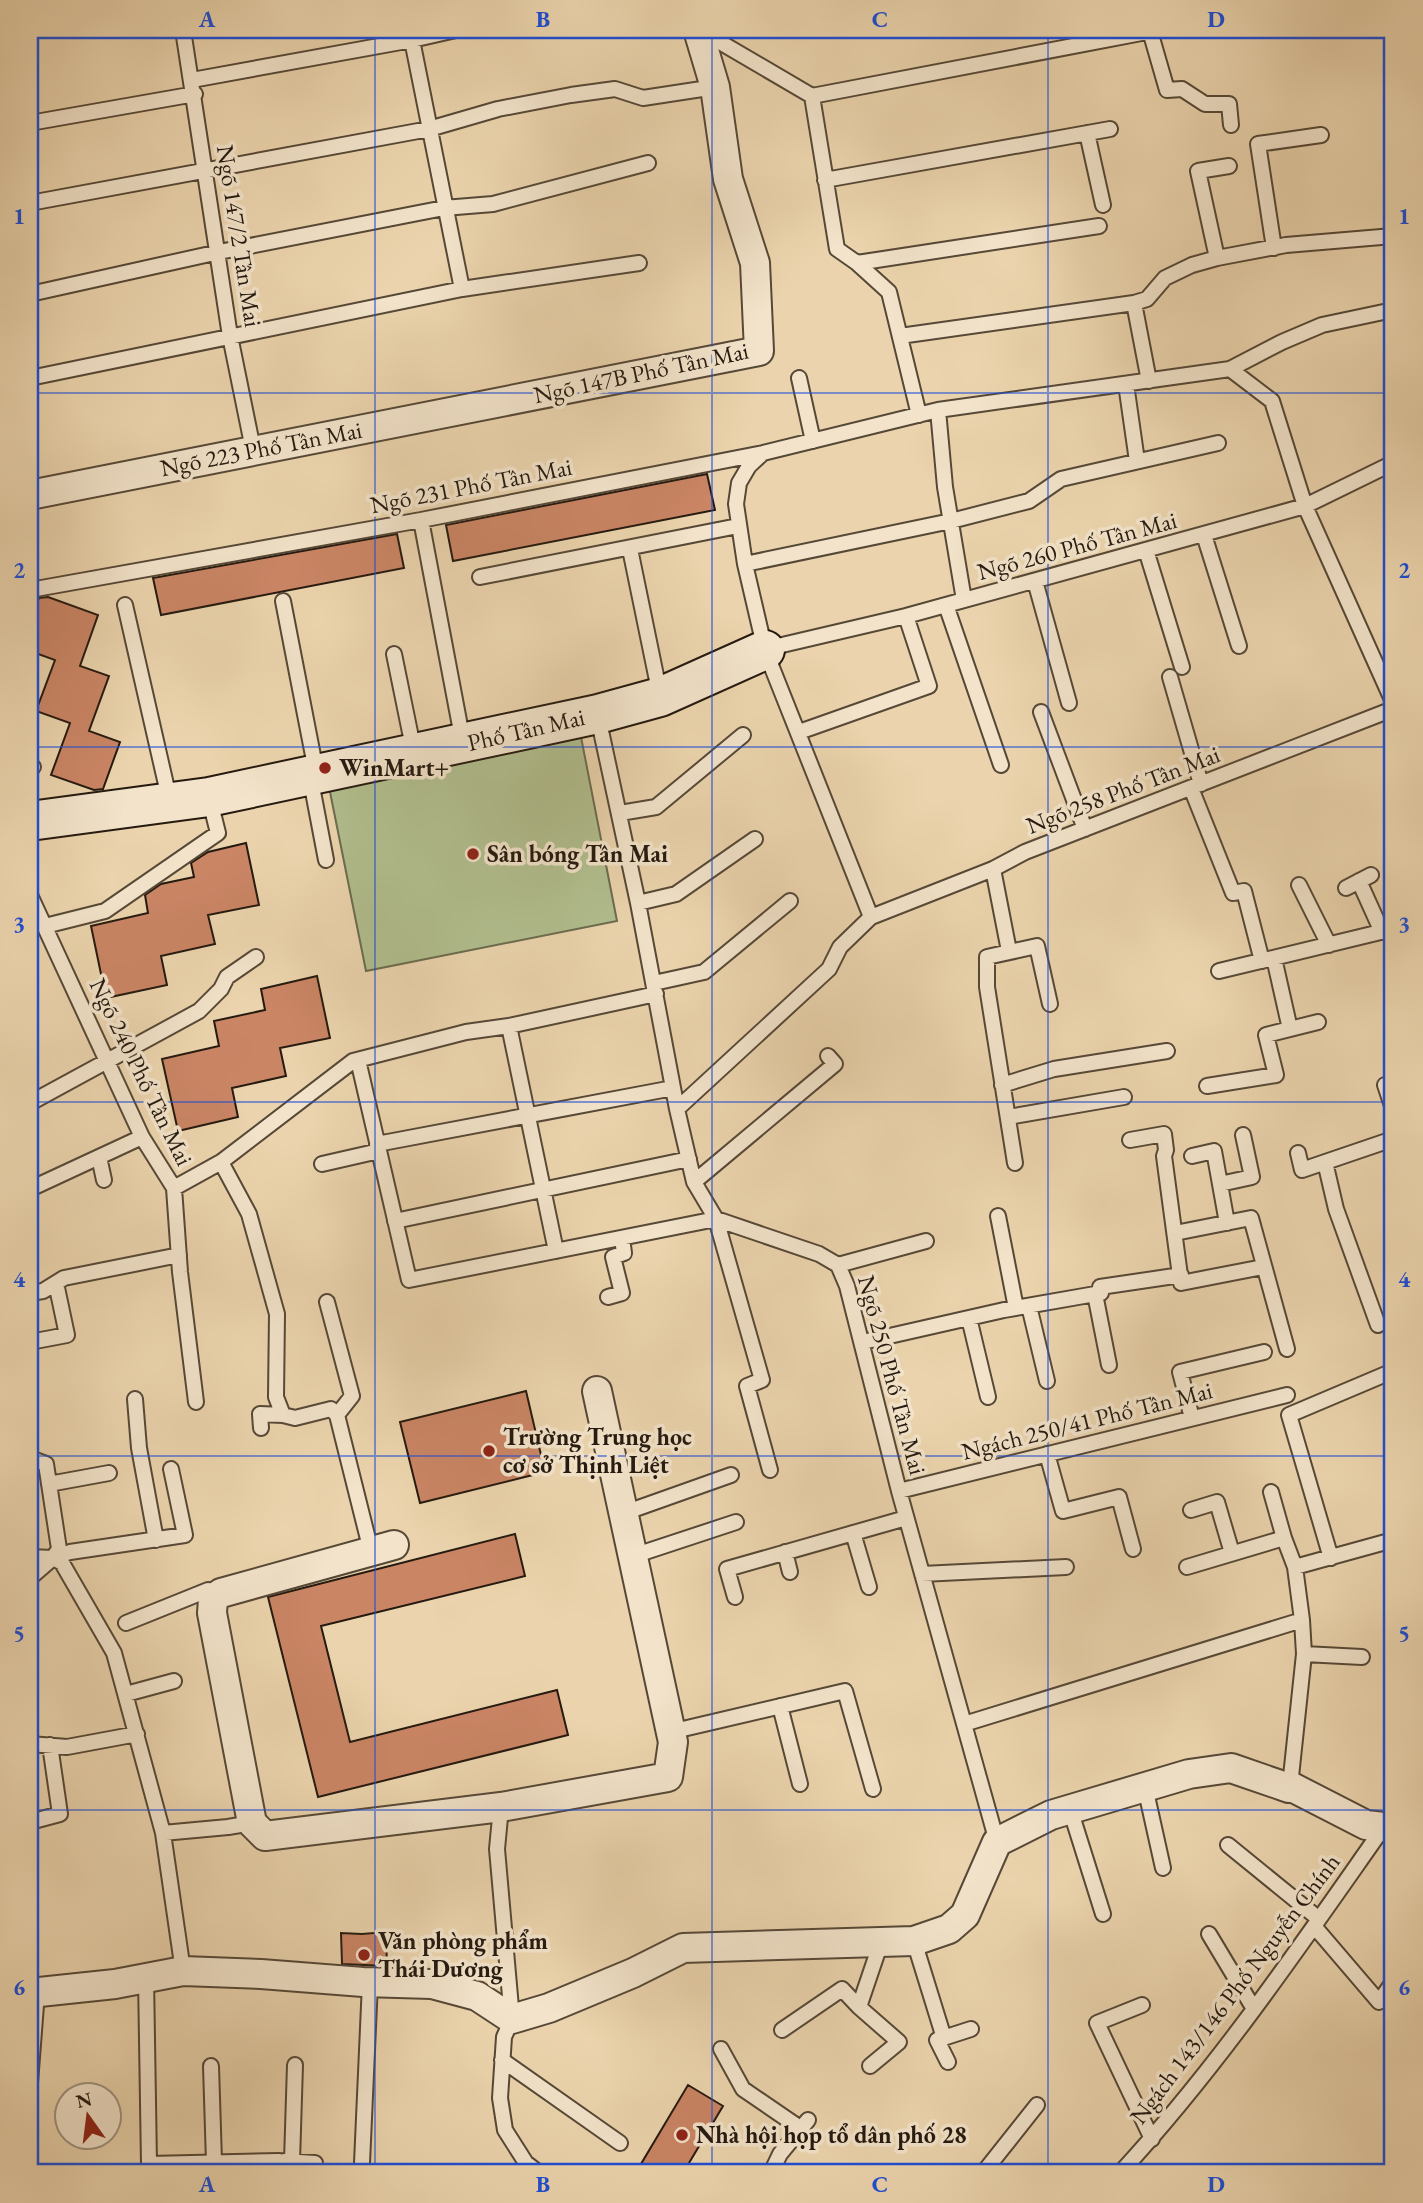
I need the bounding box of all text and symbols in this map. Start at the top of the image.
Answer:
text: A [198,4,216,34]
text: B [536,4,550,34]
text: C [872,4,888,34]
text: D [1207,4,1225,34]
street label: Ngõ 147/2 Tân Mai [210,143,269,329]
text: 1 [13,201,25,231]
text: 1 [1398,201,1410,231]
street label: Ngõ 147B Phố Tân Mai [531,335,751,410]
street label: Ngõ 223 Phố Tân Mai [157,414,365,483]
street label: Ngõ 231 Phố Tân Mai [367,451,575,520]
street label: Ngõ 260 Phố Tân Mai [974,504,1180,587]
text: 2 [13,555,25,585]
text: 2 [1398,555,1410,585]
street label: Phố Tân Mai [464,701,588,758]
street label: Ngõ 258 Phố Tân Mai [1022,738,1224,841]
place label: WinMart+ [339,752,449,783]
marker: WinMart+ [317,760,333,776]
place label: Sân bóng Tân Mai [487,838,668,870]
marker: Sân bóng Tân Mai [465,846,481,862]
text: 3 [13,909,25,939]
text: 3 [1398,909,1410,939]
street label: Ngõ 240 Phố Tân Mai [83,973,200,1171]
text: 4 [13,1264,26,1294]
text: 4 [1398,1264,1411,1294]
street label: Ngõ 250 Phố Tân Mai [851,1272,934,1478]
street label: Ngách 250/41 Phố Tân Mai [958,1374,1216,1467]
place label: Trường Trung học cơ sở Thịnh Liệt [503,1421,692,1480]
marker: Trường Trung học cơ sở Thịnh Liệt [481,1443,497,1459]
text: 5 [13,1618,25,1648]
text: 5 [1398,1618,1410,1648]
street label: Ngách 143/146 Phố Nguyễn Chính [1123,1847,1347,2130]
place label: Văn phòng phẩm Thái Dương [378,1925,548,1985]
marker: Văn phòng phẩm Thái Dương [356,1947,372,1963]
text: 6 [13,1972,25,2002]
text: 6 [1398,1972,1410,2002]
north arrow [52,2080,122,2150]
text: N [74,2086,95,2114]
place label: Nhà hội họp tổ dân phố 28 [696,2119,967,2150]
marker: Nhà hội họp tổ dân phố 28 [674,2127,690,2143]
text: A [198,2169,216,2199]
text: B [536,2169,550,2199]
text: C [872,2169,888,2199]
text: D [1207,2169,1225,2199]

